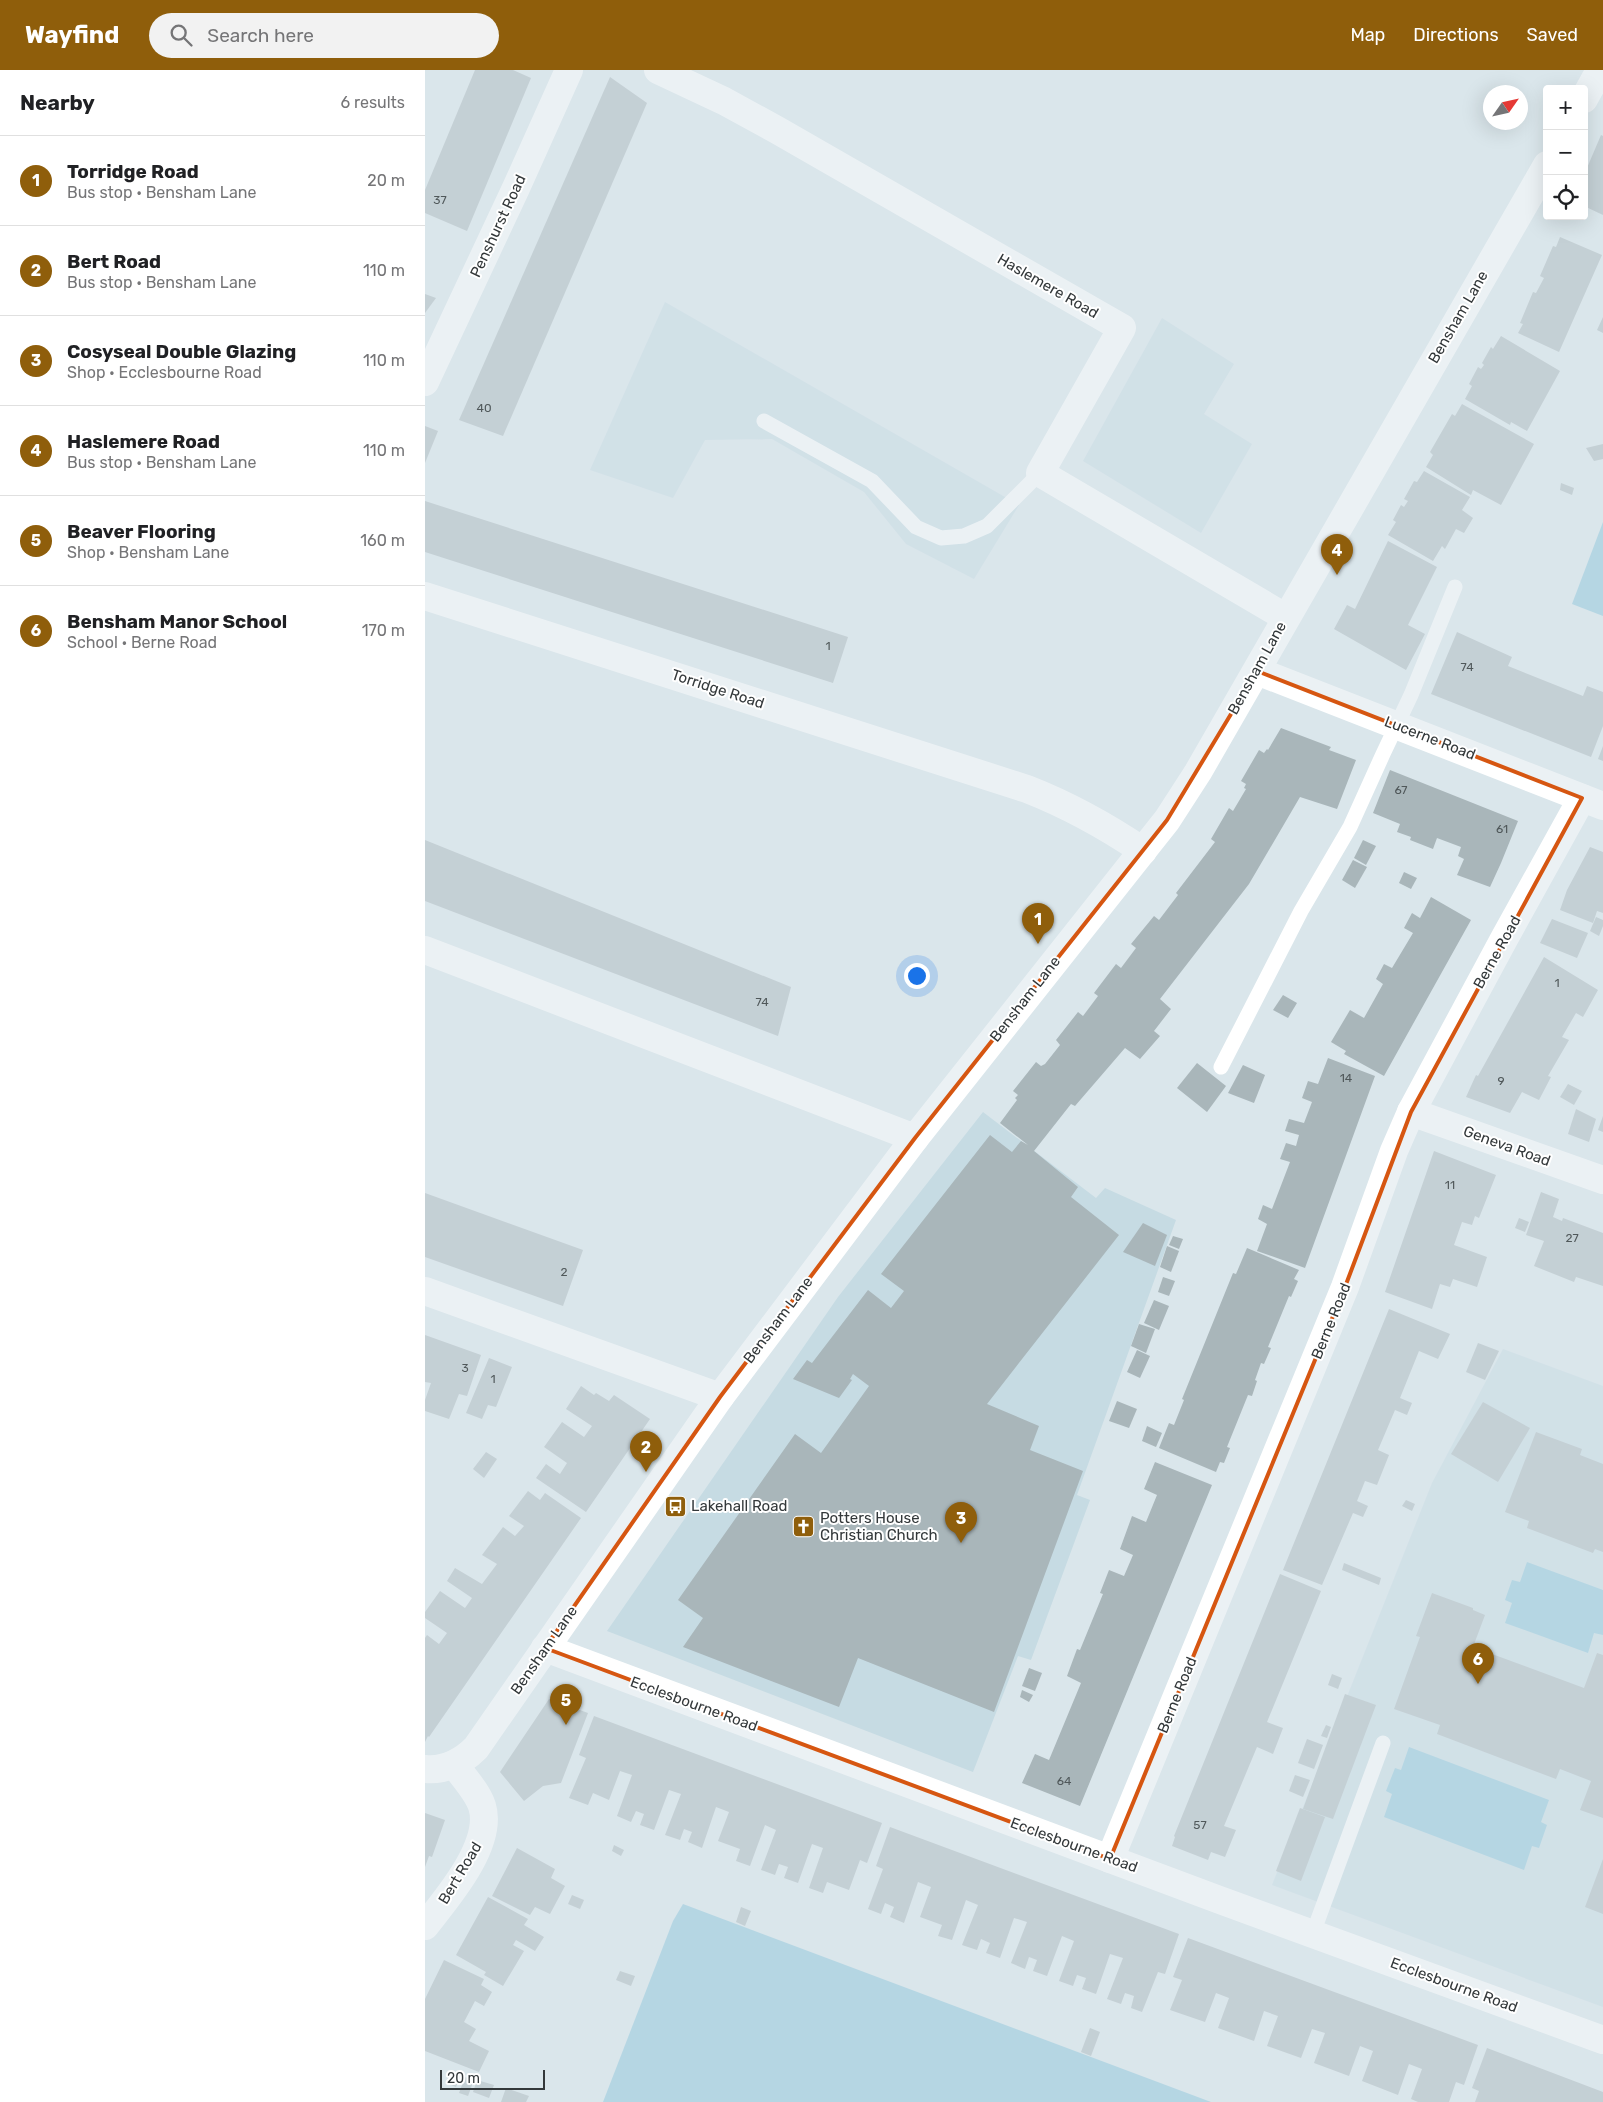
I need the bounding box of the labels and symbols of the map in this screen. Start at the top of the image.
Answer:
north arrow [1483,85,1528,130]
street label: Penshurst Road [466,172,530,280]
house number: 37 [433,193,447,207]
street label: Haslemere Road [994,250,1102,322]
street label: Bensham Lane [1424,268,1492,366]
house number: 40 [476,401,492,415]
pin: 4 [1321,534,1353,575]
street label: Bensham Lane [1224,618,1290,718]
house number: 1 [825,639,831,653]
house number: 74 [1460,660,1474,674]
street label: Torridge Road [669,666,767,712]
street label: Lucerne Road [1382,712,1478,764]
house number: 67 [1394,783,1408,797]
house number: 61 [1496,822,1508,836]
pin: 1 [1022,903,1054,944]
street label: Berne Road [1470,912,1524,992]
street label: Bensham Lane [986,953,1064,1045]
your location [904,963,930,989]
house number: 1 [1554,976,1560,990]
house number: 74 [755,995,769,1009]
house number: 14 [1340,1071,1353,1085]
house number: 9 [1497,1074,1505,1088]
street label: Geneva Road [1461,1122,1553,1170]
house number: 11 [1445,1178,1455,1192]
house number: 27 [1565,1231,1579,1245]
house number: 2 [560,1265,568,1279]
street label: Bensham Lane [740,1273,816,1367]
street label: Berne Road [1308,1280,1354,1362]
house number: 3 [461,1361,469,1375]
house number: 1 [490,1372,496,1386]
pin: 2 [630,1431,662,1472]
bus stop icon: Lakehall Road [663,1494,687,1518]
place label: Lakehall Road [691,1497,787,1515]
pin: 3 [945,1502,977,1543]
place label: Potters House Christian Church [820,1509,938,1544]
church icon: Potters House Christian Church [792,1515,816,1539]
street label: Bensham Lane [507,1602,581,1698]
pin: 6 [1462,1643,1494,1684]
street label: Berne Road [1154,1654,1200,1736]
street label: Ecclesbourne Road [628,1673,760,1735]
pin: 5 [550,1684,582,1725]
house number: 64 [1057,1774,1072,1788]
street label: Ecclesbourne Road [1008,1814,1140,1876]
house number: 57 [1193,1818,1207,1832]
street label: Bert Road [434,1839,486,1907]
street label: Ecclesbourne Road [1388,1954,1520,2016]
scale bar [440,2067,545,2090]

